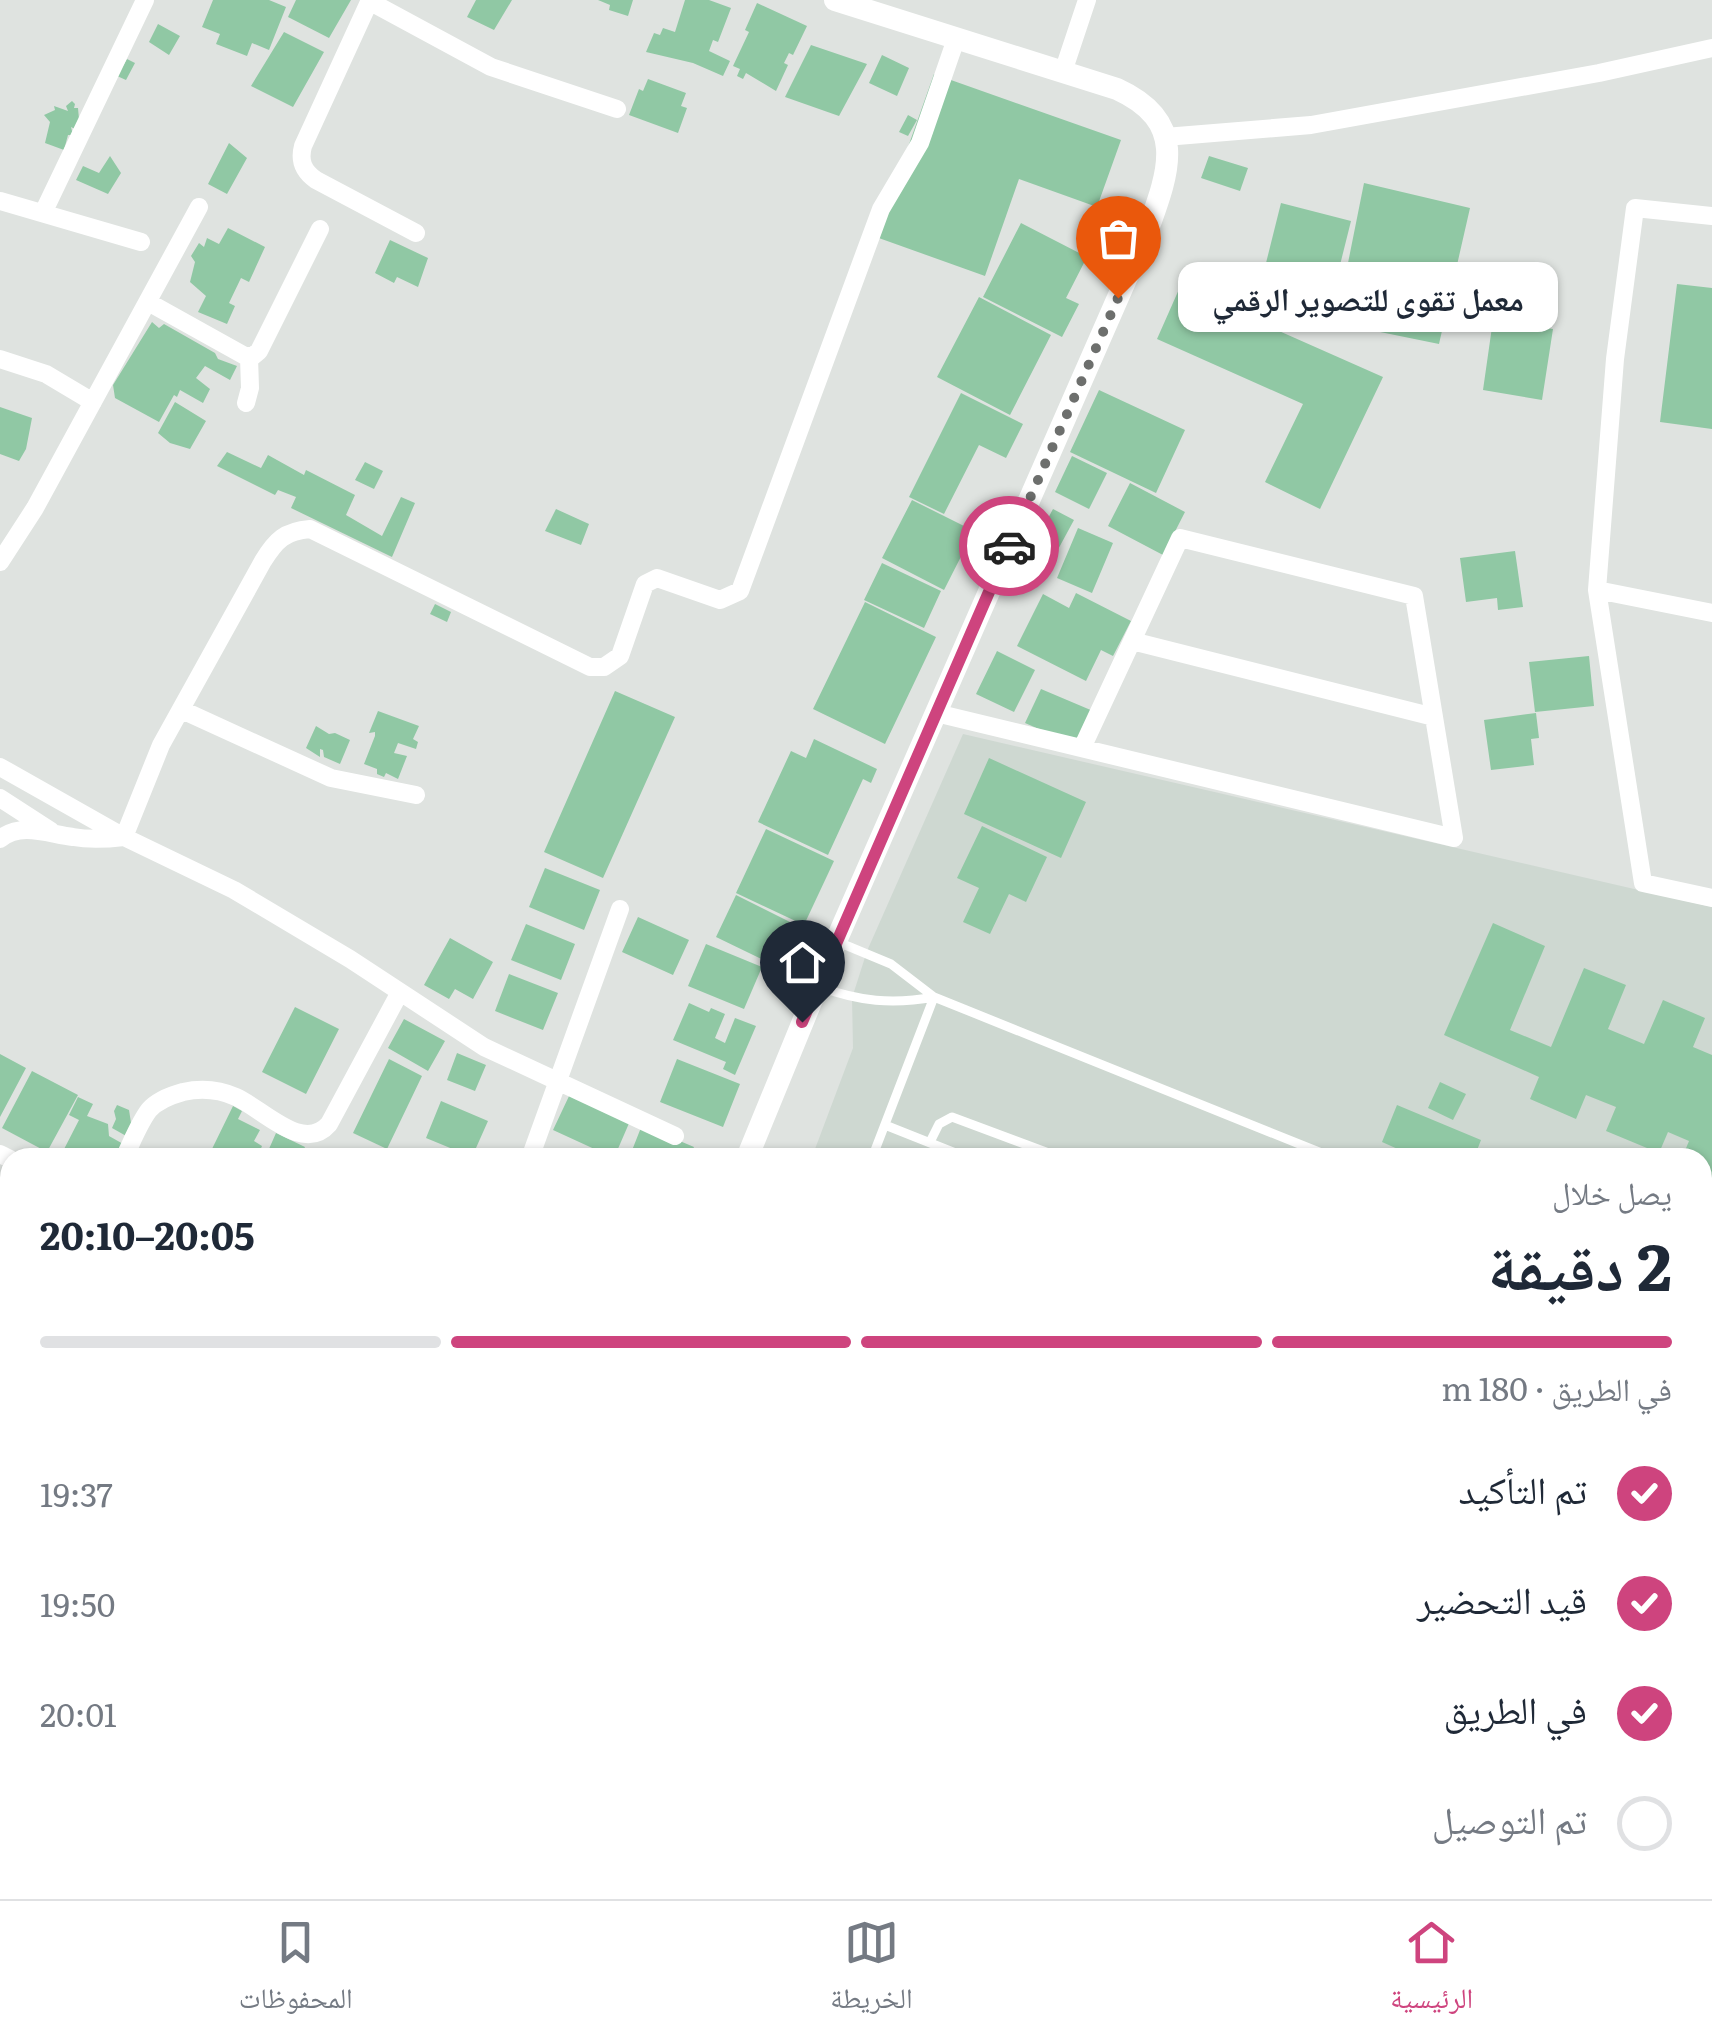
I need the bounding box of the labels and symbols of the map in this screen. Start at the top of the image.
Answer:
pin [1076,196,1161,299]
callout: معمل تقوى للتصوير الرقمي [1178,263,1558,333]
courier [959,496,1059,596]
pin [760,920,845,1023]

